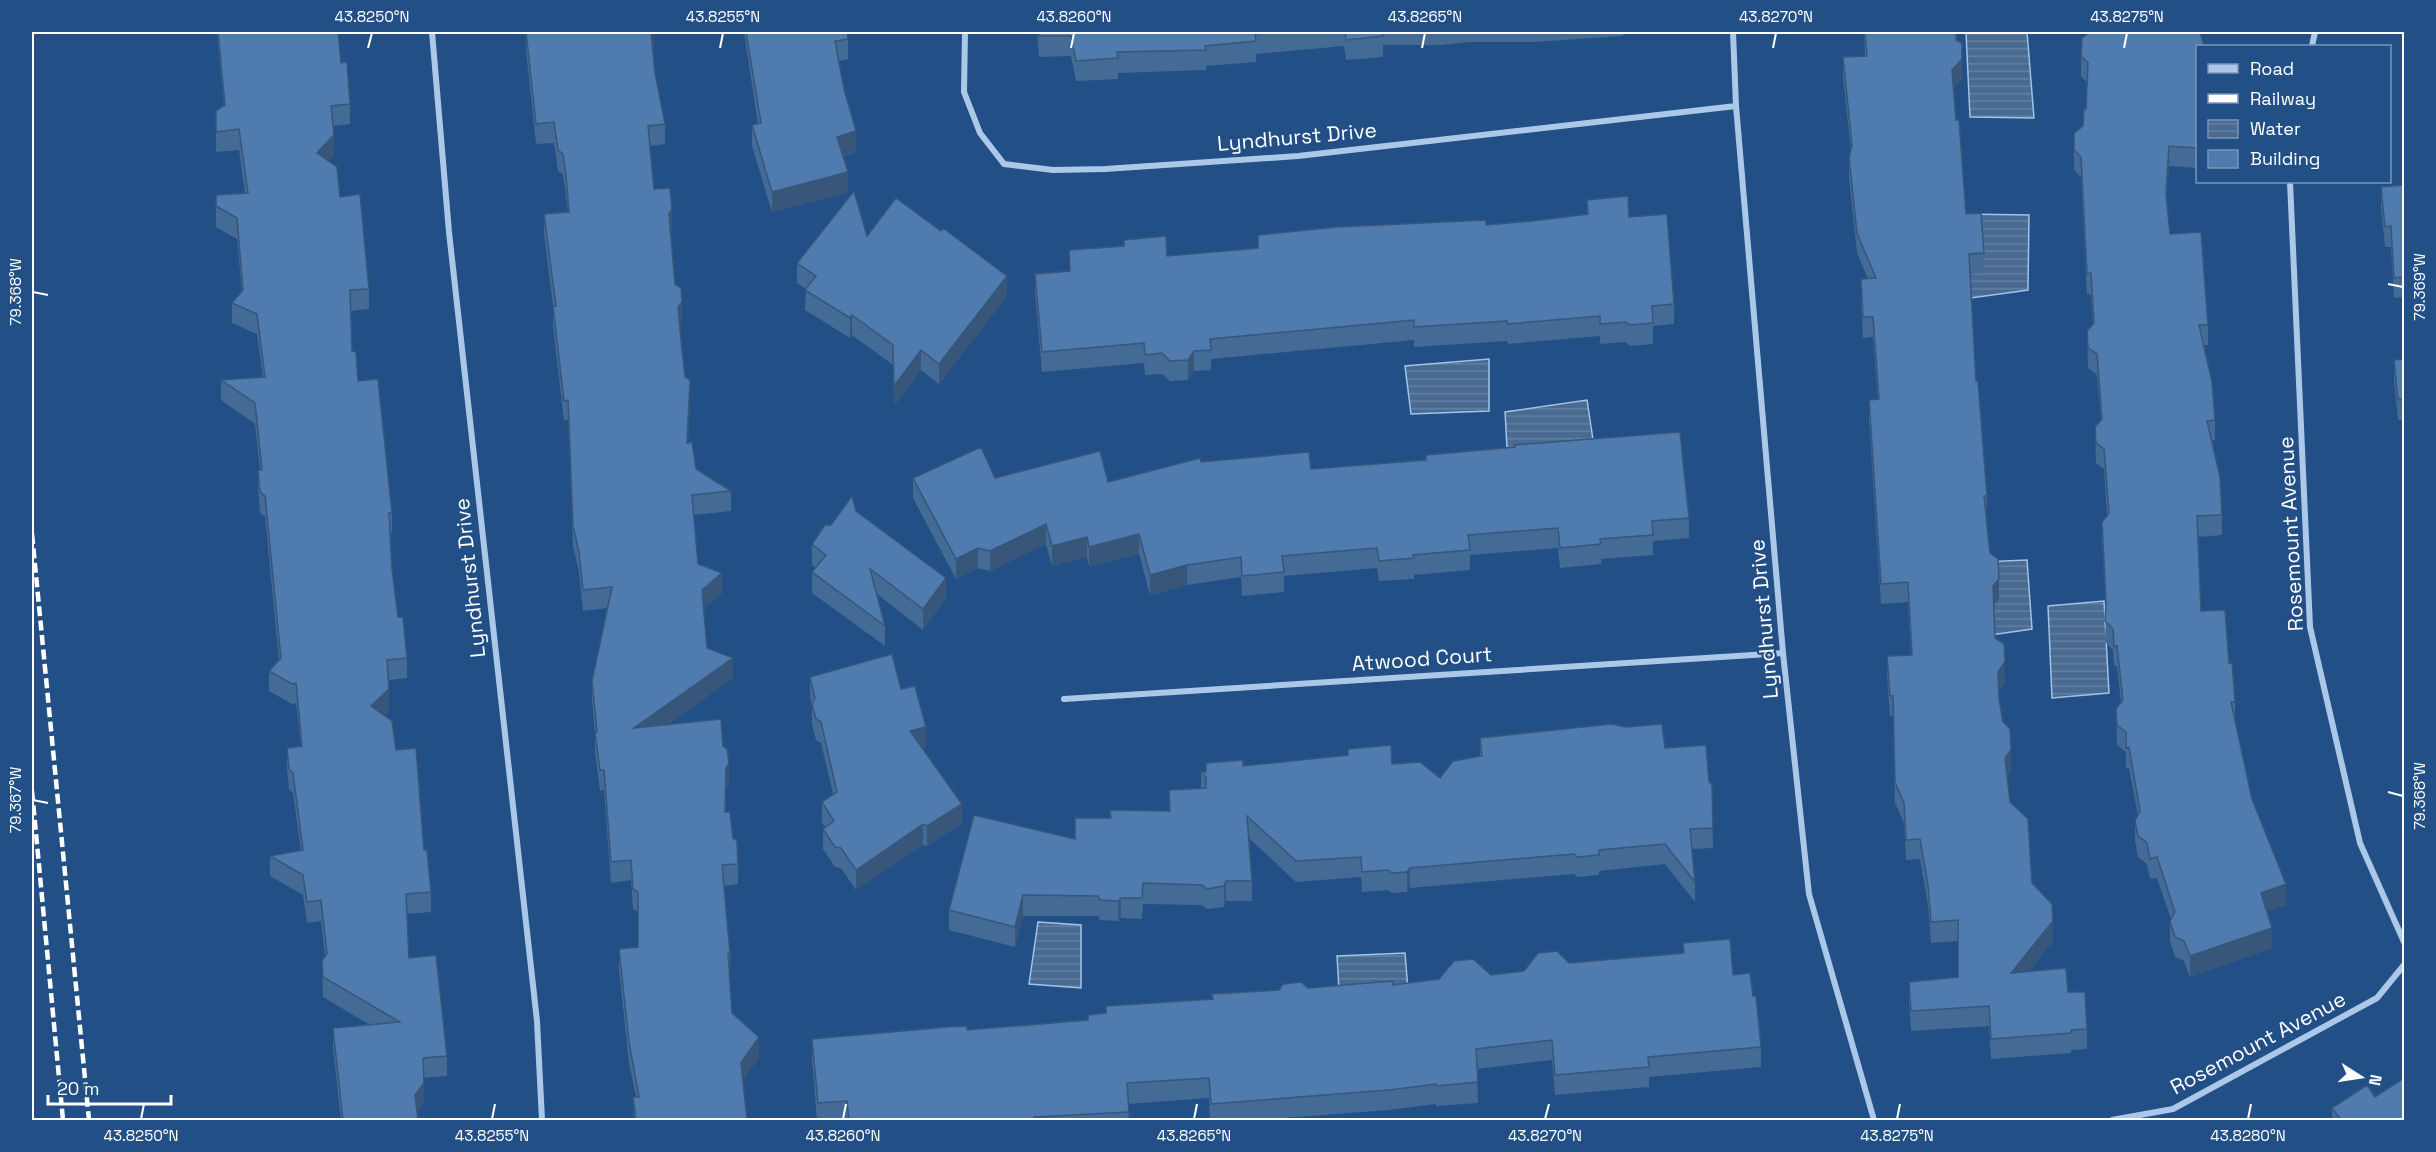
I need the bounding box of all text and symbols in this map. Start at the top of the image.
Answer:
text: 43.8250°N [335,7,409,26]
text: 43.8255°N [686,7,760,26]
text: 43.8260°N [1036,7,1112,26]
text: 43.8265°N [1388,7,1462,26]
text: 43.8270°N [1739,7,1813,26]
text: 43.8275°N [2090,7,2164,26]
legend [2196,45,2391,183]
text: Road [2250,57,2294,80]
text: Railway [2250,87,2316,110]
street label: Lyndhurst Drive [1216,116,1378,157]
text: Water [2250,117,2301,140]
text: Building [2250,147,2320,170]
text: 79.369°W [2410,253,2429,321]
text: 79.368°W [6,258,25,326]
street label: Rosemount Avenue [2272,436,2309,632]
street label: Lyndhurst Drive [448,497,491,659]
street label: Lyndhurst Drive [1743,538,1784,700]
street label: Atwood Court [1351,640,1493,677]
text: 79.368°W [2410,762,2429,830]
text: 79.367°W [6,767,25,833]
street label: Rosemount Avenue [2165,985,2350,1100]
north arrow [2331,1047,2391,1107]
scale bar [48,1068,171,1106]
text: N [2364,1073,2387,1087]
text: 20 m [57,1077,100,1100]
text: 43.8250°N [104,1126,178,1145]
text: 43.8255°N [455,1126,529,1145]
text: 43.8260°N [805,1126,881,1145]
text: 43.8265°N [1157,1126,1231,1145]
text: 43.8270°N [1508,1126,1582,1145]
text: 43.8275°N [1860,1126,1934,1145]
text: 43.8280°N [2210,1126,2286,1145]

